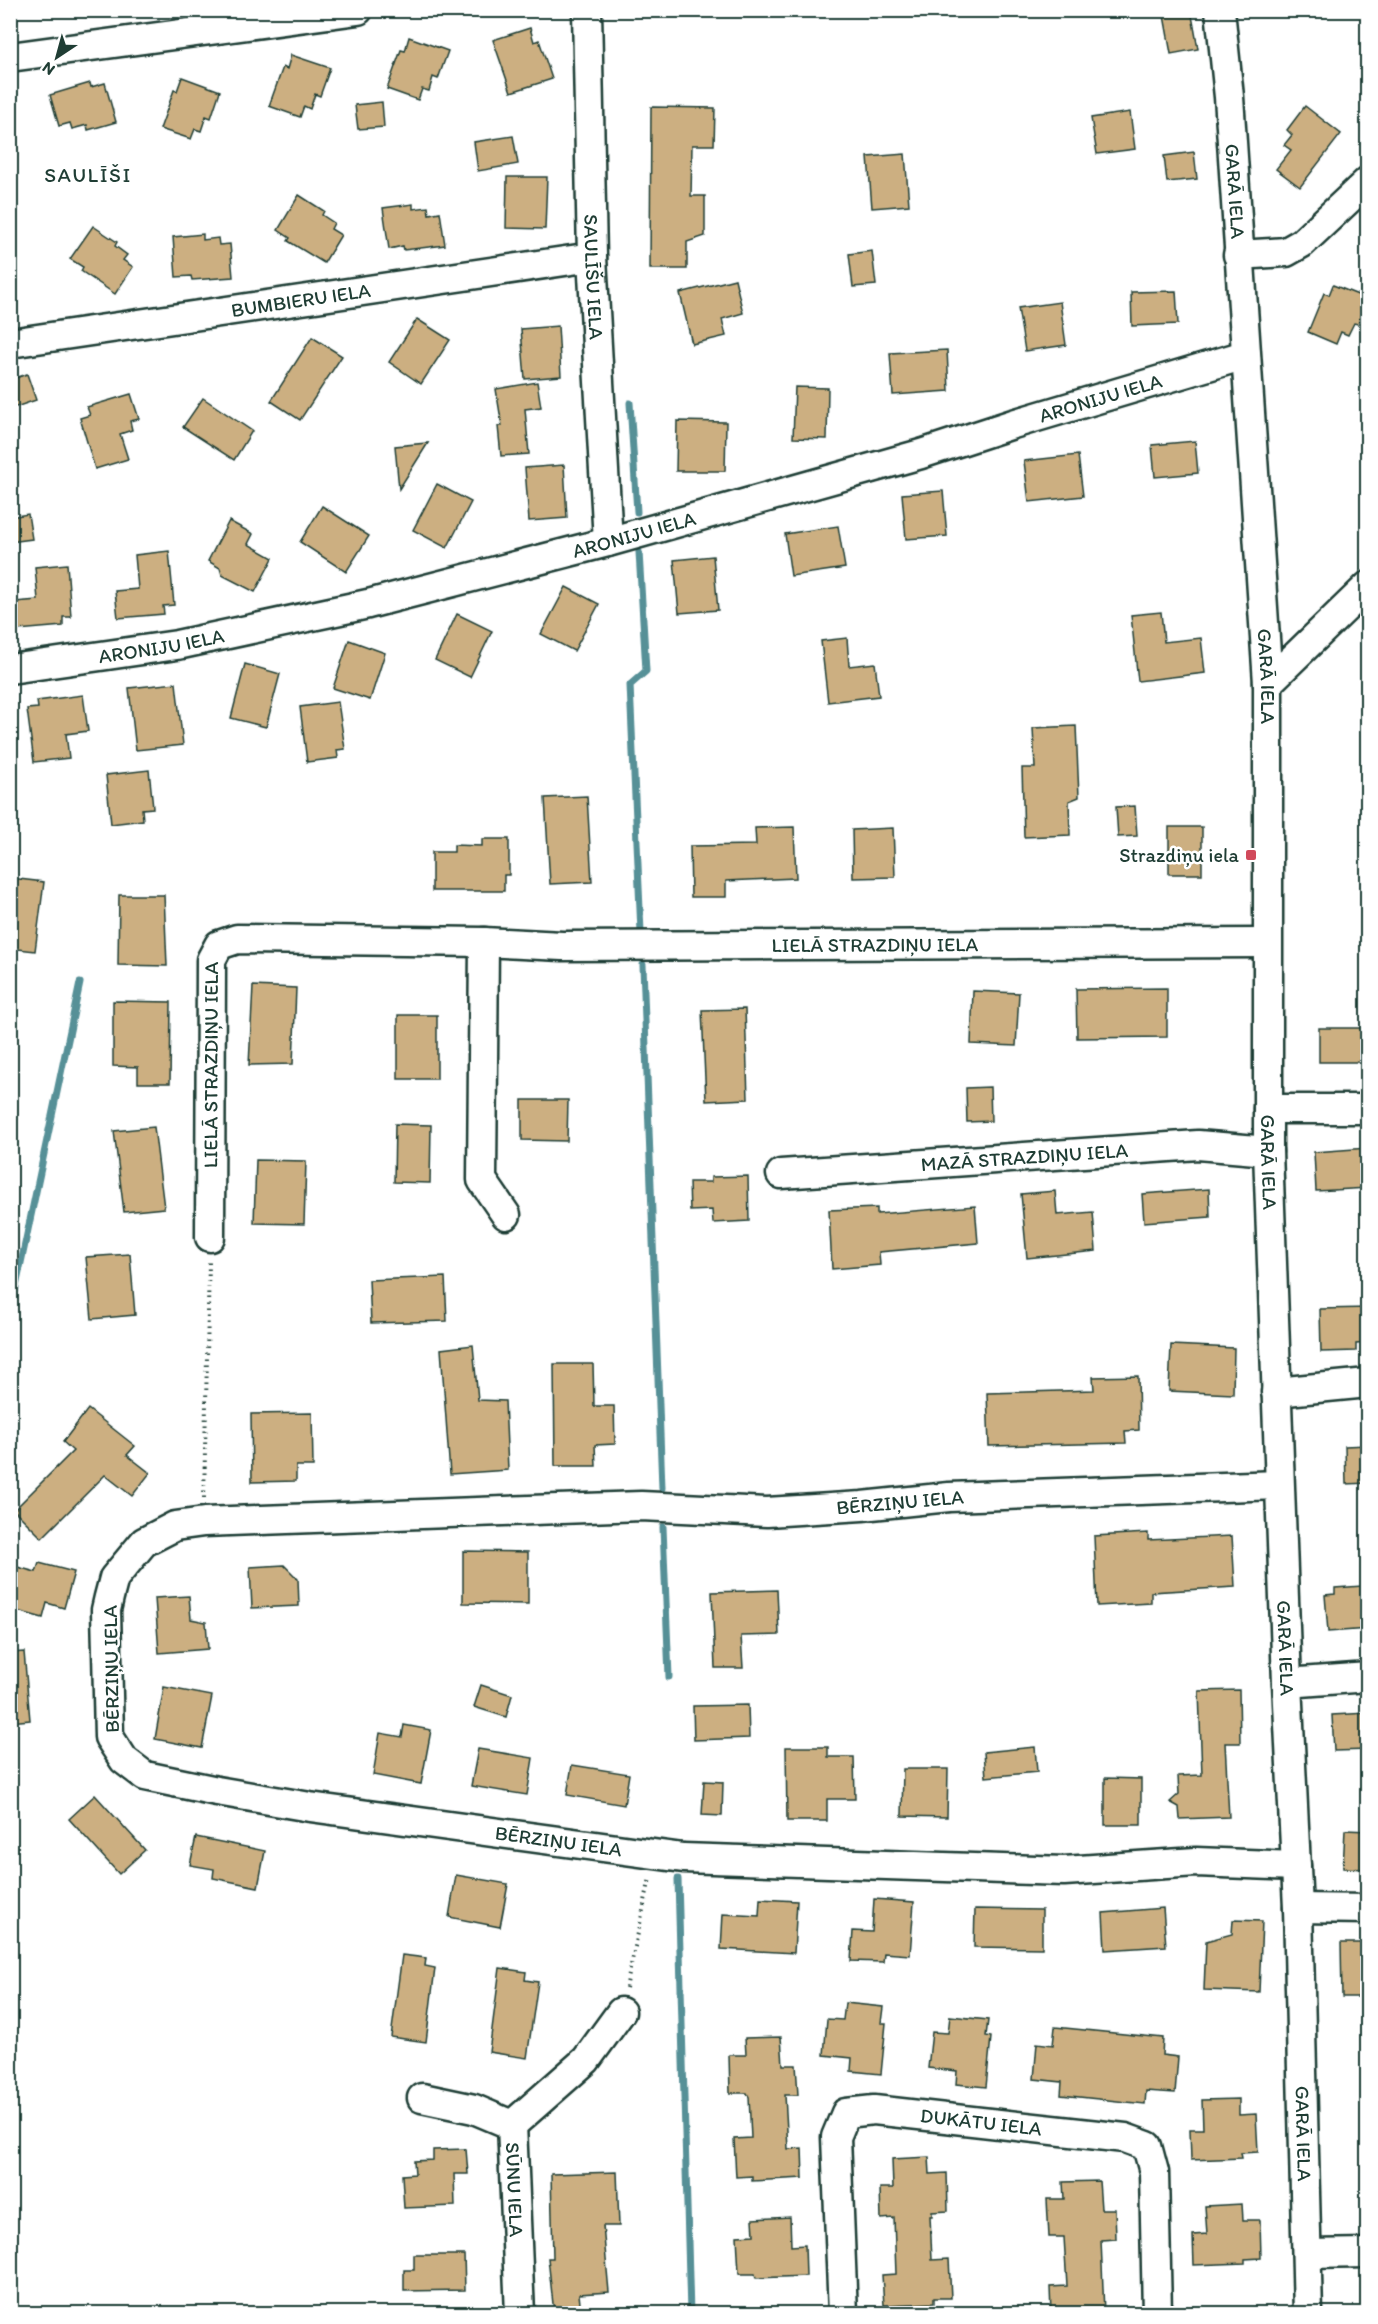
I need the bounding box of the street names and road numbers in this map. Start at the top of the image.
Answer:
street label: GARĀ IELA [1220,143,1250,240]
street label: SAULĪŠU IELA [579,214,609,340]
street label: BUMBIERU IELA [229,278,372,322]
street label: ARONIJU IELA [1036,368,1165,428]
street label: ARONIJU IELA [570,506,699,563]
street label: ARONIJU IELA [97,623,226,668]
street label: GARĀ IELA [1252,628,1280,724]
street label: LIELĀ STRAZDIŅU IELA [772,932,978,957]
street label: LIELĀ STRAZDIŅU IELA [198,961,223,1168]
street label: GARĀ IELA [1256,1115,1282,1211]
street label: MAZĀ STRAZDIŅU IELA [920,1138,1129,1176]
street label: BĒRZIŅU IELA [835,1484,965,1520]
street label: GARĀ IELA [1272,1600,1300,1696]
street label: BĒRZIŅU IELA [98,1605,124,1733]
street label: BĒRZIŅU IELA [494,1820,624,1862]
street label: GARĀ IELA [1290,2086,1317,2182]
street label: DUKĀTU IELA [919,2103,1043,2141]
street label: SŪNU IELA [501,2142,529,2238]

